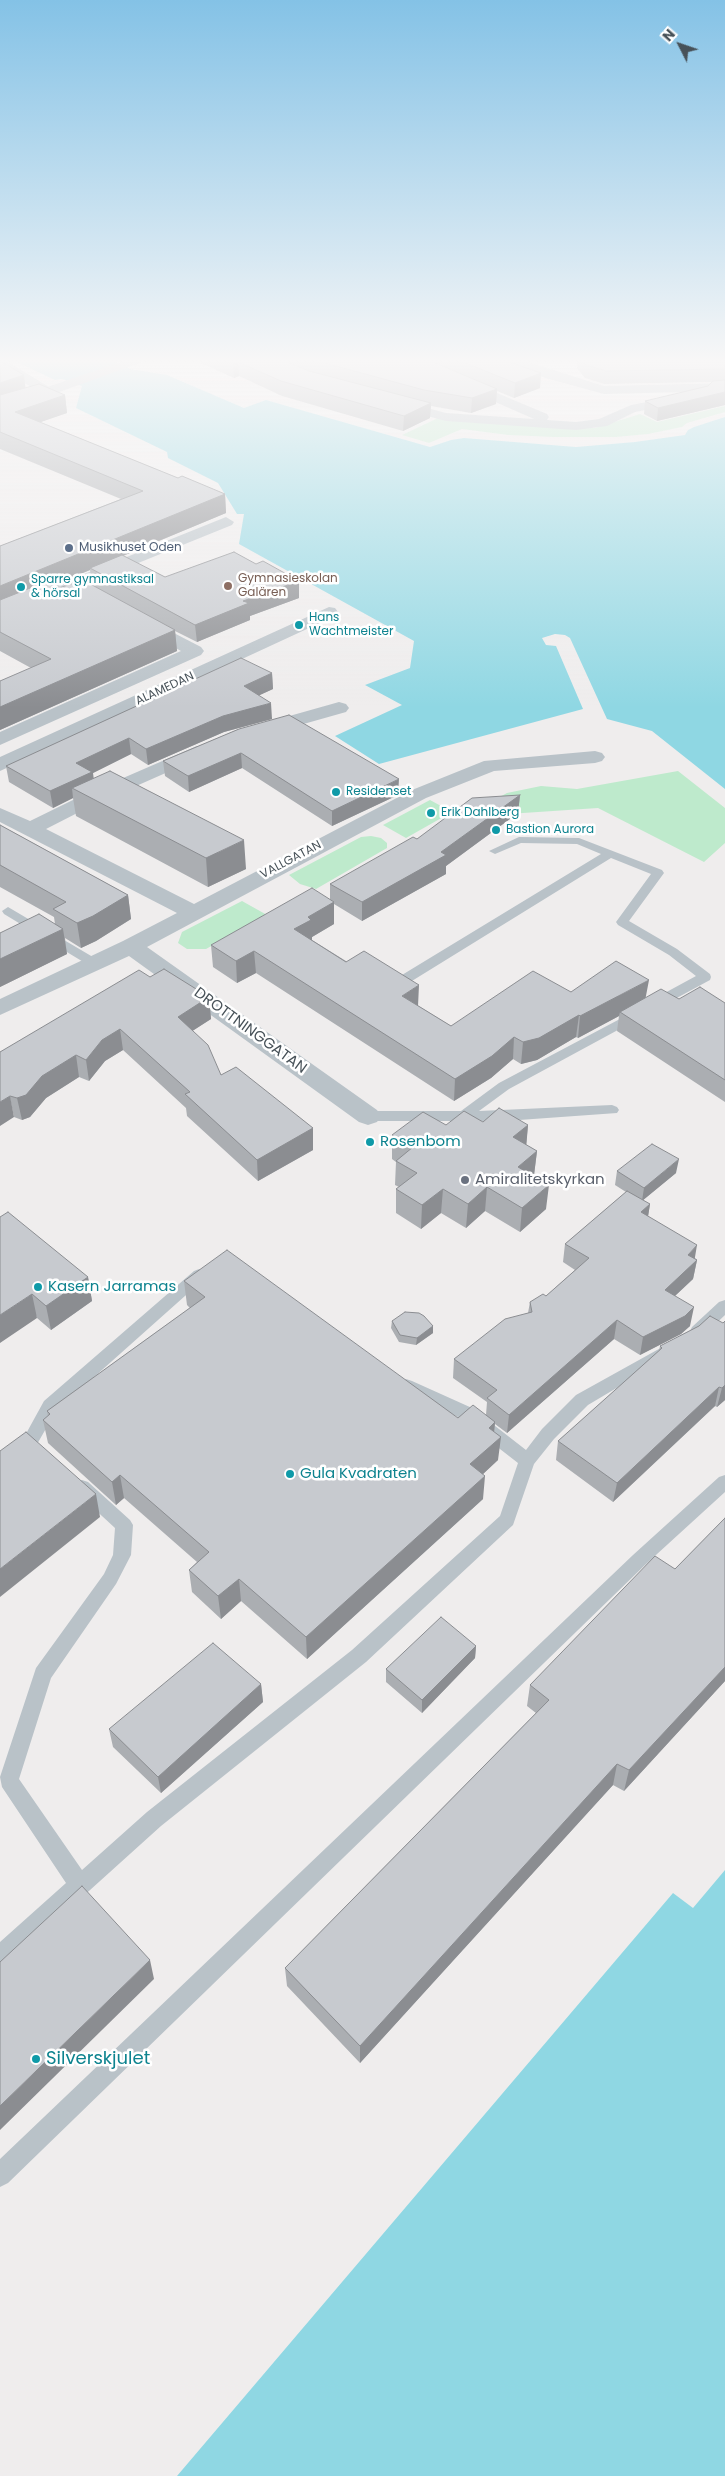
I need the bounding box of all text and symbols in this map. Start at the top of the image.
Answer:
north arrow [655,20,705,70]
text: N [658,25,680,46]
place label: Musikhuset Oden [79,541,182,555]
marker: Musikhuset Oden [63,542,75,554]
place label: Gymnasieskolan Galären [238,572,338,600]
place label: Sparre gymnastiksal & hörsal [31,573,154,601]
marker: Gymnasieskolan Galären [222,580,234,592]
marker: Sparre gymnastiksal & hörsal [15,581,27,593]
place label: Hans Wachtmeister [309,611,393,639]
marker: Hans Wachtmeister [293,619,305,631]
street label: ALAMEDAN [133,669,197,709]
place label: Residenset [346,785,411,799]
marker: Residenset [330,786,342,798]
place label: Erik Dahlberg [441,806,519,820]
marker: Erik Dahlberg [425,807,437,819]
place label: Bastion Aurora [506,823,594,837]
marker: Bastion Aurora [490,824,502,836]
street label: VALLGATAN [258,838,324,882]
street label: DROTTNINGGATAN [190,984,310,1078]
place label: Rosenbom [380,1133,461,1151]
marker: Rosenbom [364,1136,376,1148]
place label: Amiralitetskyrkan [475,1171,605,1189]
marker: Amiralitetskyrkan [459,1174,471,1186]
place label: Kasern Jarramas [48,1278,176,1296]
marker: Kasern Jarramas [32,1281,44,1293]
place label: Gula Kvadraten [300,1465,417,1483]
marker: Gula Kvadraten [284,1468,296,1480]
place label: Silverskjulet [46,2048,150,2070]
marker: Silverskjulet [30,2053,42,2065]

